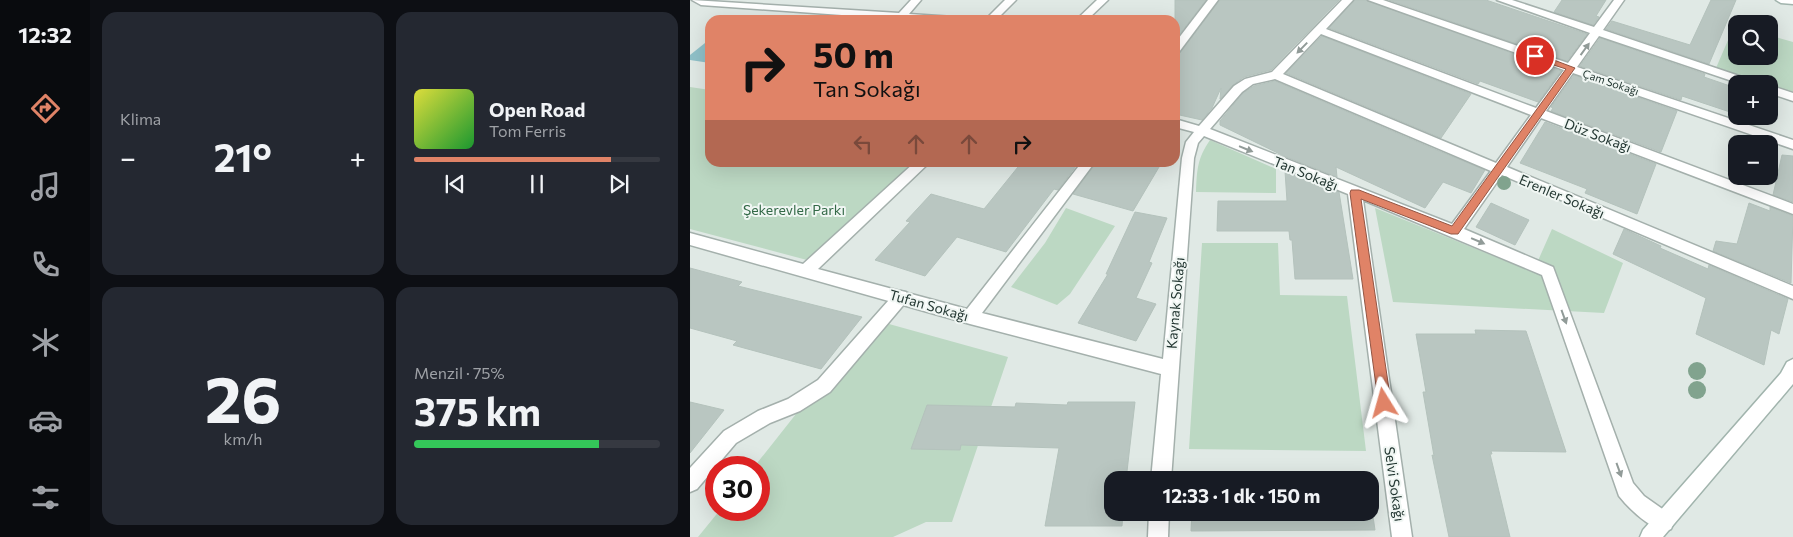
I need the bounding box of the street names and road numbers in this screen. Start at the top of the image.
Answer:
street label: Çam Sokağı [1581,66,1641,98]
street label: Düz Sokağı [1562,114,1634,156]
street label: Tan Sokağı [1271,152,1341,194]
street label: Erenler Sokağı [1517,170,1607,222]
street label: Kaynak Sokağı [1163,256,1187,350]
street label: Tufan Sokağı [887,286,971,324]
street label: Selvi Sokağı [1381,446,1409,522]

